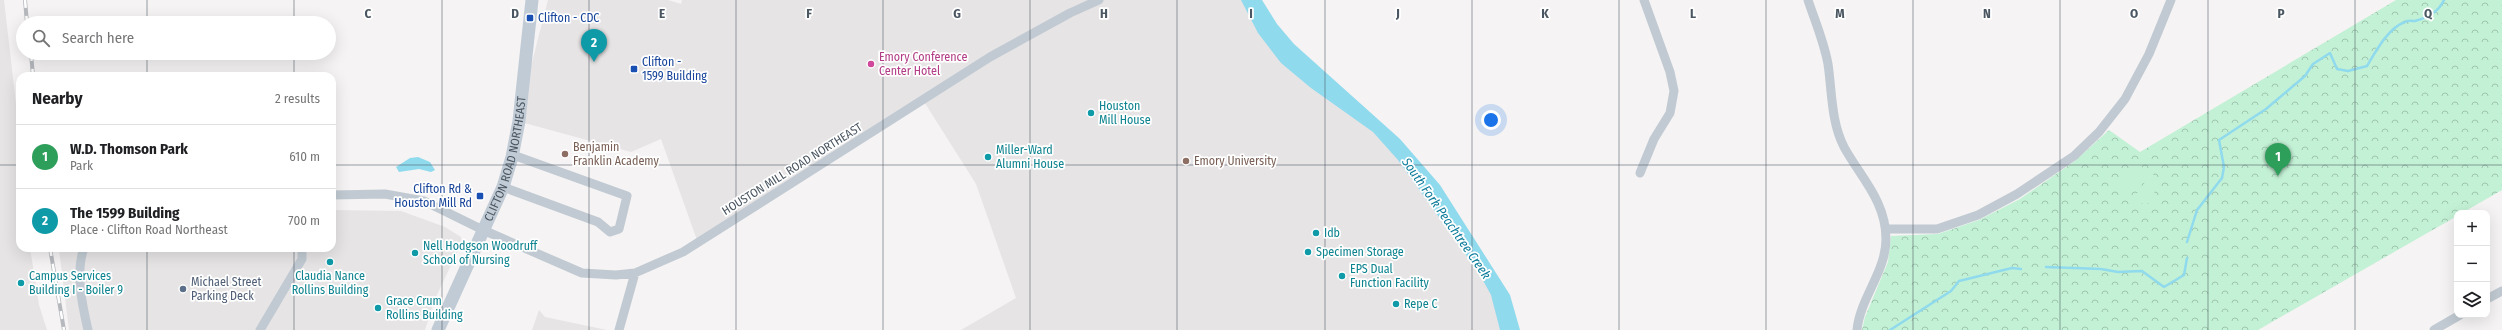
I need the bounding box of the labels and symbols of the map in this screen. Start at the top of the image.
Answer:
text: C [365,6,372,21]
text: D [511,6,519,21]
text: E [659,6,665,21]
text: F [806,6,812,21]
text: G [953,6,961,21]
text: H [1100,6,1108,21]
text: I [1249,6,1253,21]
text: J [1395,6,1400,21]
text: K [1541,6,1549,21]
text: L [1690,6,1696,21]
text: M [1835,6,1845,21]
text: N [1983,6,1991,21]
text: O [2130,6,2138,21]
text: P [2277,6,2285,21]
text: Q [2424,6,2433,21]
place label: Clifton - CDC [538,11,599,25]
marker: Clifton - CDC [525,13,535,23]
pin: 2 [581,29,607,62]
place label: Emory Conference Center Hotel [879,50,967,78]
place label: Clifton - 1599 Building [642,55,707,83]
marker: Emory Conference Center Hotel [866,59,876,69]
marker: Clifton - 1599 Building [629,64,639,74]
street label: CLIFTON ROAD NORTHEAST [481,95,529,224]
place label: Houston Mill House [1099,99,1151,127]
marker: Houston Mill House [1086,108,1096,118]
your location [1481,110,1501,130]
street label: HOUSTON MILL ROAD NORTHEAST [719,120,865,218]
place label: Benjamin Franklin Academy [573,140,659,168]
place label: Miller-Ward Alumni House [996,143,1064,171]
pin: 1 [2265,143,2291,176]
marker: Benjamin Franklin Academy [560,149,570,159]
marker: Miller-Ward Alumni House [983,152,993,162]
place label: Emory University [1194,154,1277,168]
water label: South Fork Peachtree Creek [1399,154,1494,282]
marker: Emory University [1181,156,1191,166]
place label: Clifton Rd & Houston Mill Rd [394,182,472,210]
marker: Clifton Rd & Houston Mill Rd [475,191,485,201]
place label: Idb [1324,226,1340,240]
marker: Idb [1311,228,1321,238]
place label: Nell Hodgson Woodruff School of Nursing [423,239,539,267]
place label: Specimen Storage [1316,245,1404,259]
marker: Specimen Storage [1303,247,1313,257]
marker: Nell Hodgson Woodruff School of Nursing [410,248,420,258]
marker: Claudia Nance Rollins Building [325,257,335,267]
place label: EPS Dual Function Facility [1350,262,1430,290]
place label: Campus Services Building I - Boiler 9 [29,269,123,297]
place label: Claudia Nance Rollins Building [292,269,369,297]
marker: EPS Dual Function Facility [1337,271,1347,281]
place label: Michael Street Parking Deck [191,275,261,303]
marker: Campus Services Building I - Boiler 9 [16,278,26,288]
marker: Michael Street Parking Deck [178,284,188,294]
place label: Grace Crum Rollins Building [386,294,463,322]
place label: Repe C [1404,297,1438,311]
marker: Repe C [1391,299,1401,309]
marker: Grace Crum Rollins Building [373,303,383,313]

